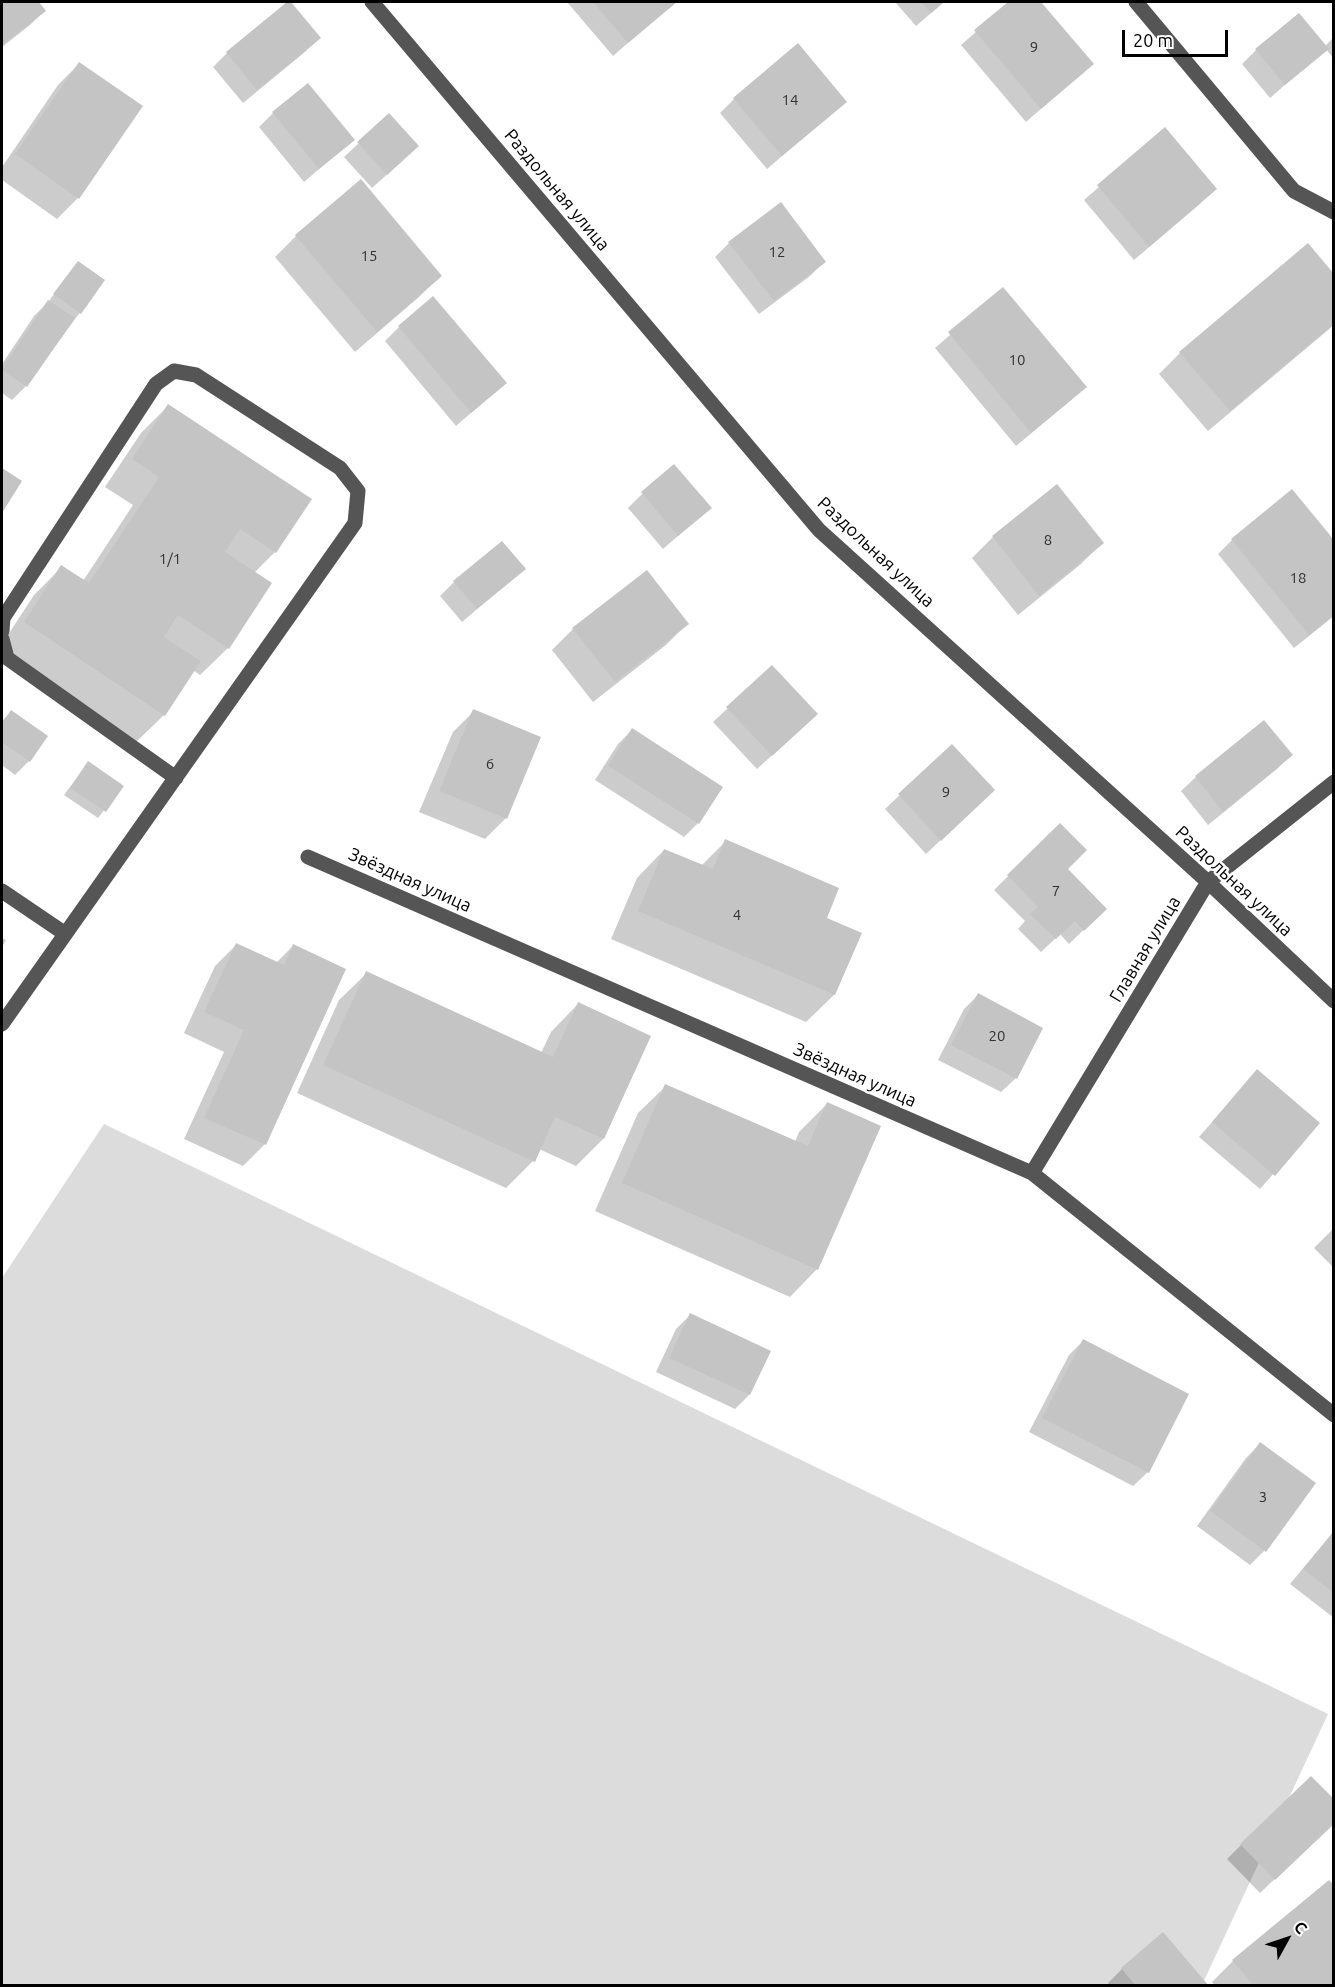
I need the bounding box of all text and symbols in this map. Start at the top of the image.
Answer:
scale bar [1125,18,1232,56]
text: 20 m [1133,30,1173,50]
house number: 9 [1030,38,1038,56]
house number: 14 [782,91,798,109]
street label: Раздольная улица [500,125,614,255]
house number: 12 [769,243,785,261]
house number: 15 [361,247,377,265]
house number: 10 [1009,351,1025,369]
street label: Раздольная улица [813,492,939,612]
house number: 8 [1044,531,1052,549]
house number: 1/1 [159,550,181,568]
house number: 18 [1290,569,1306,587]
house number: 6 [486,755,494,773]
house number: 9 [942,783,950,801]
street label: Раздольная улица [1171,821,1297,941]
street label: Звёздная улица [345,843,475,917]
house number: 7 [1052,882,1060,900]
street label: Главная улица [1105,892,1185,1006]
house number: 4 [733,906,741,924]
house number: 20 [989,1027,1005,1045]
street label: Звёздная улица [790,1038,920,1112]
house number: 3 [1259,1488,1267,1506]
north arrow [1257,1909,1317,1969]
text: С [1291,1918,1311,1937]

